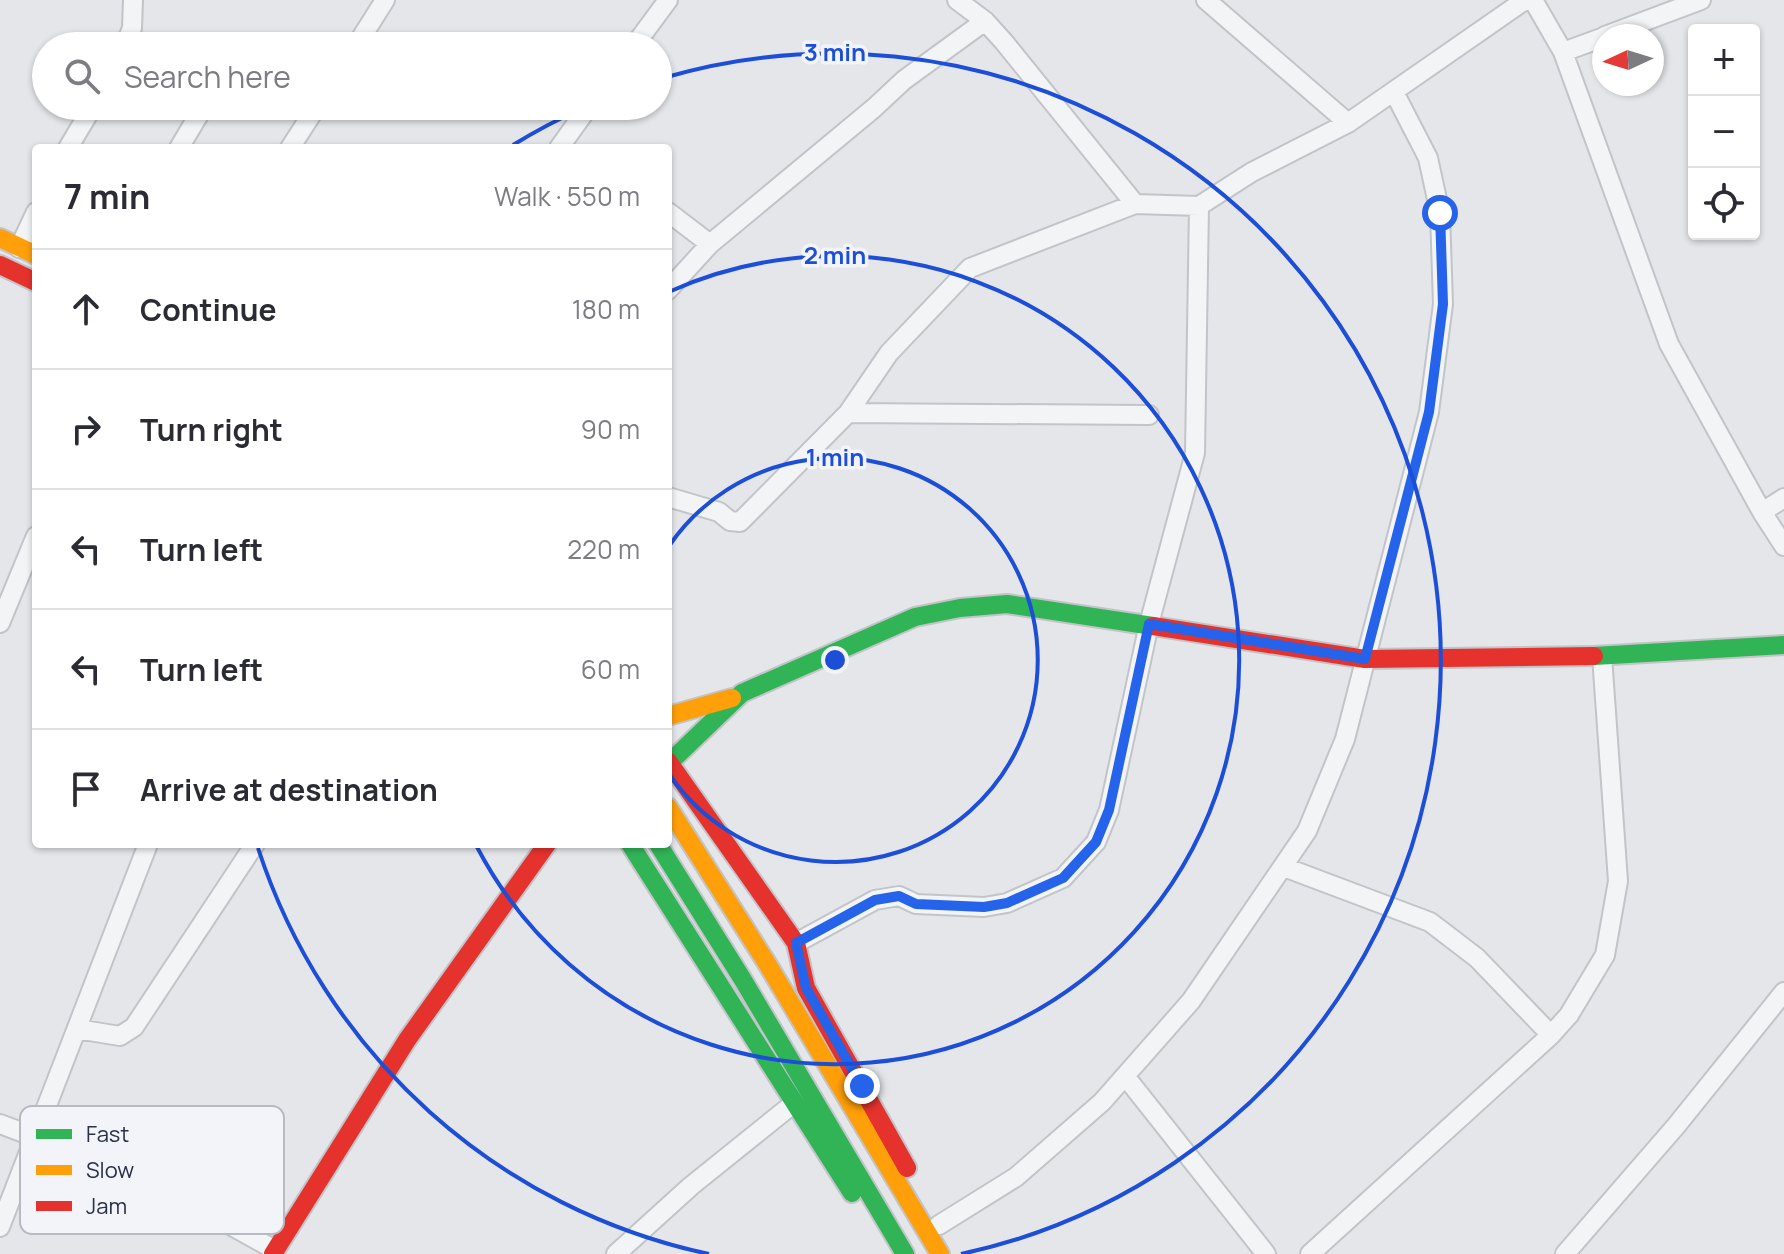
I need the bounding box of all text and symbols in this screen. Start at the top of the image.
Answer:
north arrow [1592,24,1664,96]
map controls [1688,24,1760,240]
button: + [1688,24,1760,96]
search box [32,32,672,120]
text: 3 min [804,35,866,68]
icon: search [60,54,104,98]
text: Search here [124,56,291,97]
button: − [1688,96,1760,168]
button: locate [1688,168,1760,240]
text: 7 min [64,173,150,219]
text: Walk · 550 m [494,178,640,214]
route start [1422,195,1458,231]
text: 2 min [804,238,866,271]
icon: ahead [64,287,108,331]
text: Continue [140,289,276,330]
text: 180 m [572,291,640,327]
icon: right [64,407,108,451]
text: Turn right [140,409,283,450]
text: 90 m [581,411,640,447]
text: 1 min [806,440,864,473]
icon: left [64,527,108,571]
text: Turn left [140,529,263,570]
text: 220 m [567,531,640,567]
centre of rings [821,646,849,674]
icon: left [64,647,108,691]
text: Turn left [140,649,263,690]
text: 60 m [581,651,640,687]
icon: arrive [64,767,108,811]
text: Arrive at destination [140,769,438,810]
route end [844,1068,880,1104]
legend [20,1106,284,1234]
text: Fast [86,1119,129,1149]
text: Slow [86,1155,134,1185]
text: Jam [86,1191,127,1221]

